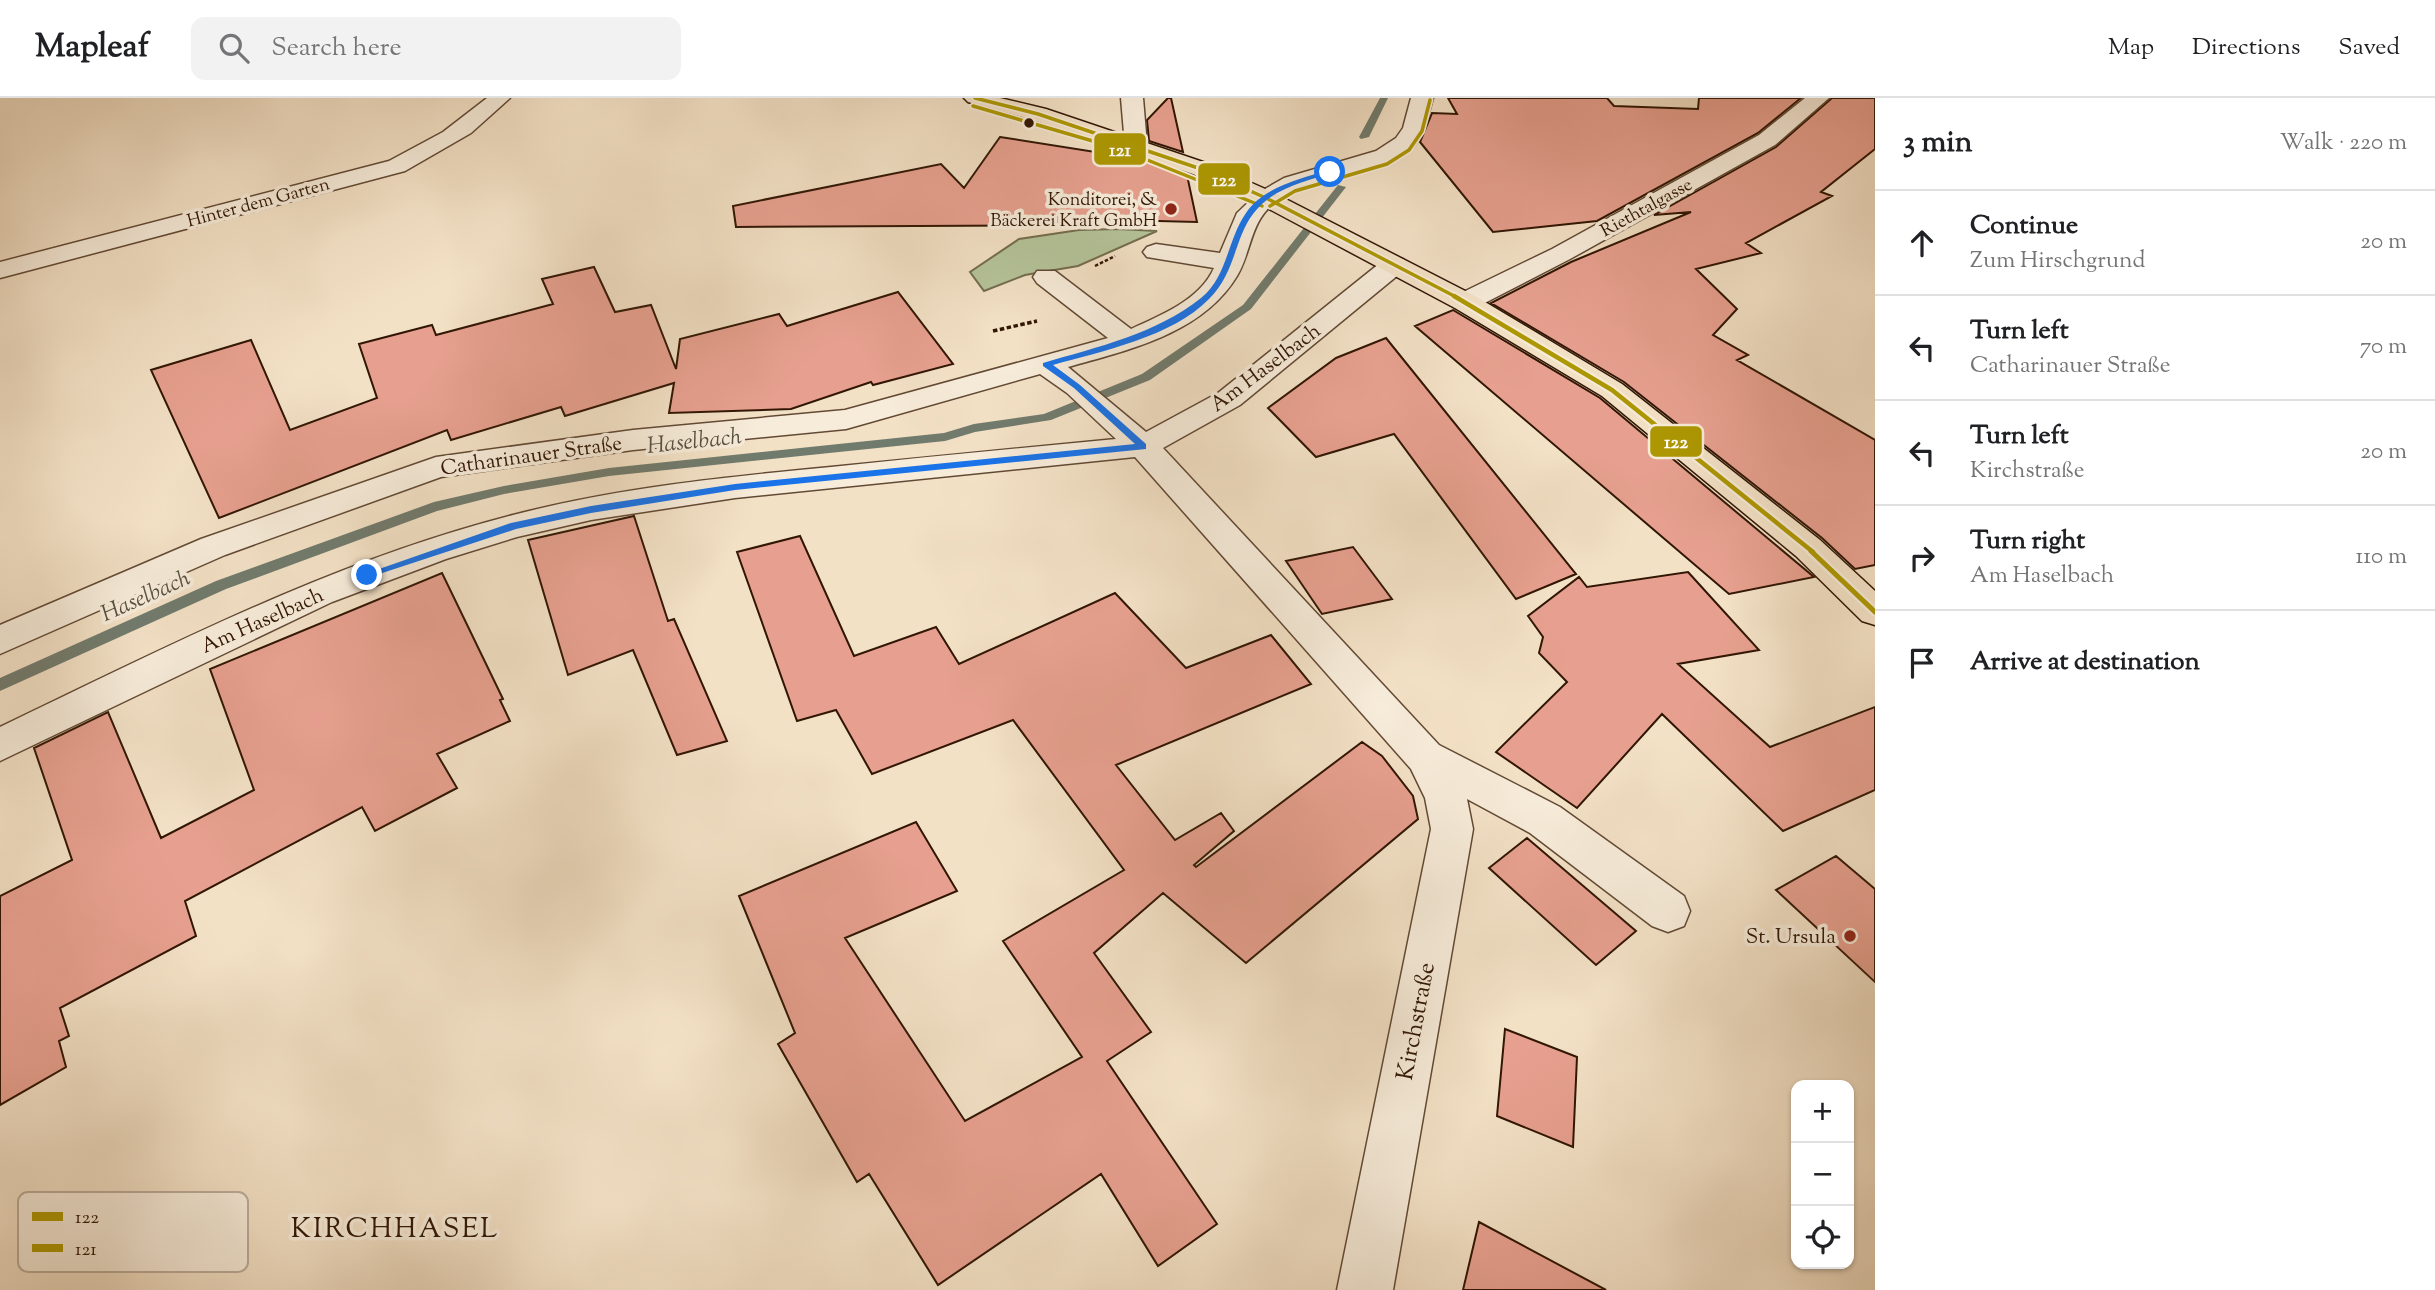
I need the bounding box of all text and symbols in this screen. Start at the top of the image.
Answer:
search box [191,17,681,80]
text: Mapleaf [35,24,149,72]
icon: search [215,29,253,67]
text: Search here [271,30,402,67]
text: Map [2108,31,2154,65]
text: Directions [2192,31,2300,65]
text: Saved [2338,31,2400,65]
unlabelled marker [1022,116,1036,130]
text: 3 min [1903,122,1973,165]
text: Walk · 220 m [2280,127,2407,160]
line badge: 121 [1093,132,1147,166]
text: 121 [1109,138,1131,165]
route start [1314,156,1345,187]
line badge: 122 [1197,162,1251,196]
text: 122 [1212,168,1236,195]
street label: Hinter dem Garten [184,172,333,235]
street label: Riethtalgasse [1596,173,1698,245]
place label: Konditorei, & Bäckerei Kraft GmbH [990,188,1157,235]
marker: Konditorei, & Bäckerei Kraft GmbH [1163,201,1179,217]
text: Continue [1970,208,2078,245]
icon: ahead [1903,224,1941,262]
text: 20 m [2360,226,2407,259]
text: Zum Hirschgrund [1970,245,2145,278]
text: Turn left [1970,313,2069,350]
street label: Am Haselbach [1205,317,1328,420]
icon: left [1903,329,1941,367]
text: 70 m [2360,331,2407,364]
text: Catharinauer Straße [1970,350,2170,383]
text: Turn left [1970,418,2069,455]
water label: Haselbach [645,421,743,464]
line badge: 122 [1649,425,1703,458]
street label: Catharinauer Straße [439,429,624,485]
text: 122 [1664,430,1688,457]
icon: left [1903,434,1941,472]
text: 20 m [2360,436,2407,469]
text: Kirchstraße [1970,455,2084,488]
text: Turn right [1970,523,2085,560]
icon: right [1903,539,1941,577]
text: 110 m [2356,541,2407,574]
route end [351,559,382,590]
text: Am Haselbach [1970,560,2114,593]
water label: Haselbach [96,563,196,632]
street label: Am Haselbach [197,581,329,662]
icon: arrive [1903,644,1941,682]
text: Arrive at destination [1970,644,2200,681]
place label: St. Ursula [1746,923,1836,953]
marker: St. Ursula [1842,928,1858,944]
street label: Kirchstraße [1389,960,1445,1083]
map controls [1791,1080,1854,1269]
button: + [1791,1080,1854,1143]
button: − [1791,1143,1854,1206]
legend [18,1192,248,1272]
text: 122 [75,1205,99,1232]
button: locate [1791,1206,1854,1269]
district label: KIRCHHASEL [291,1210,499,1250]
text: 121 [75,1237,97,1264]

